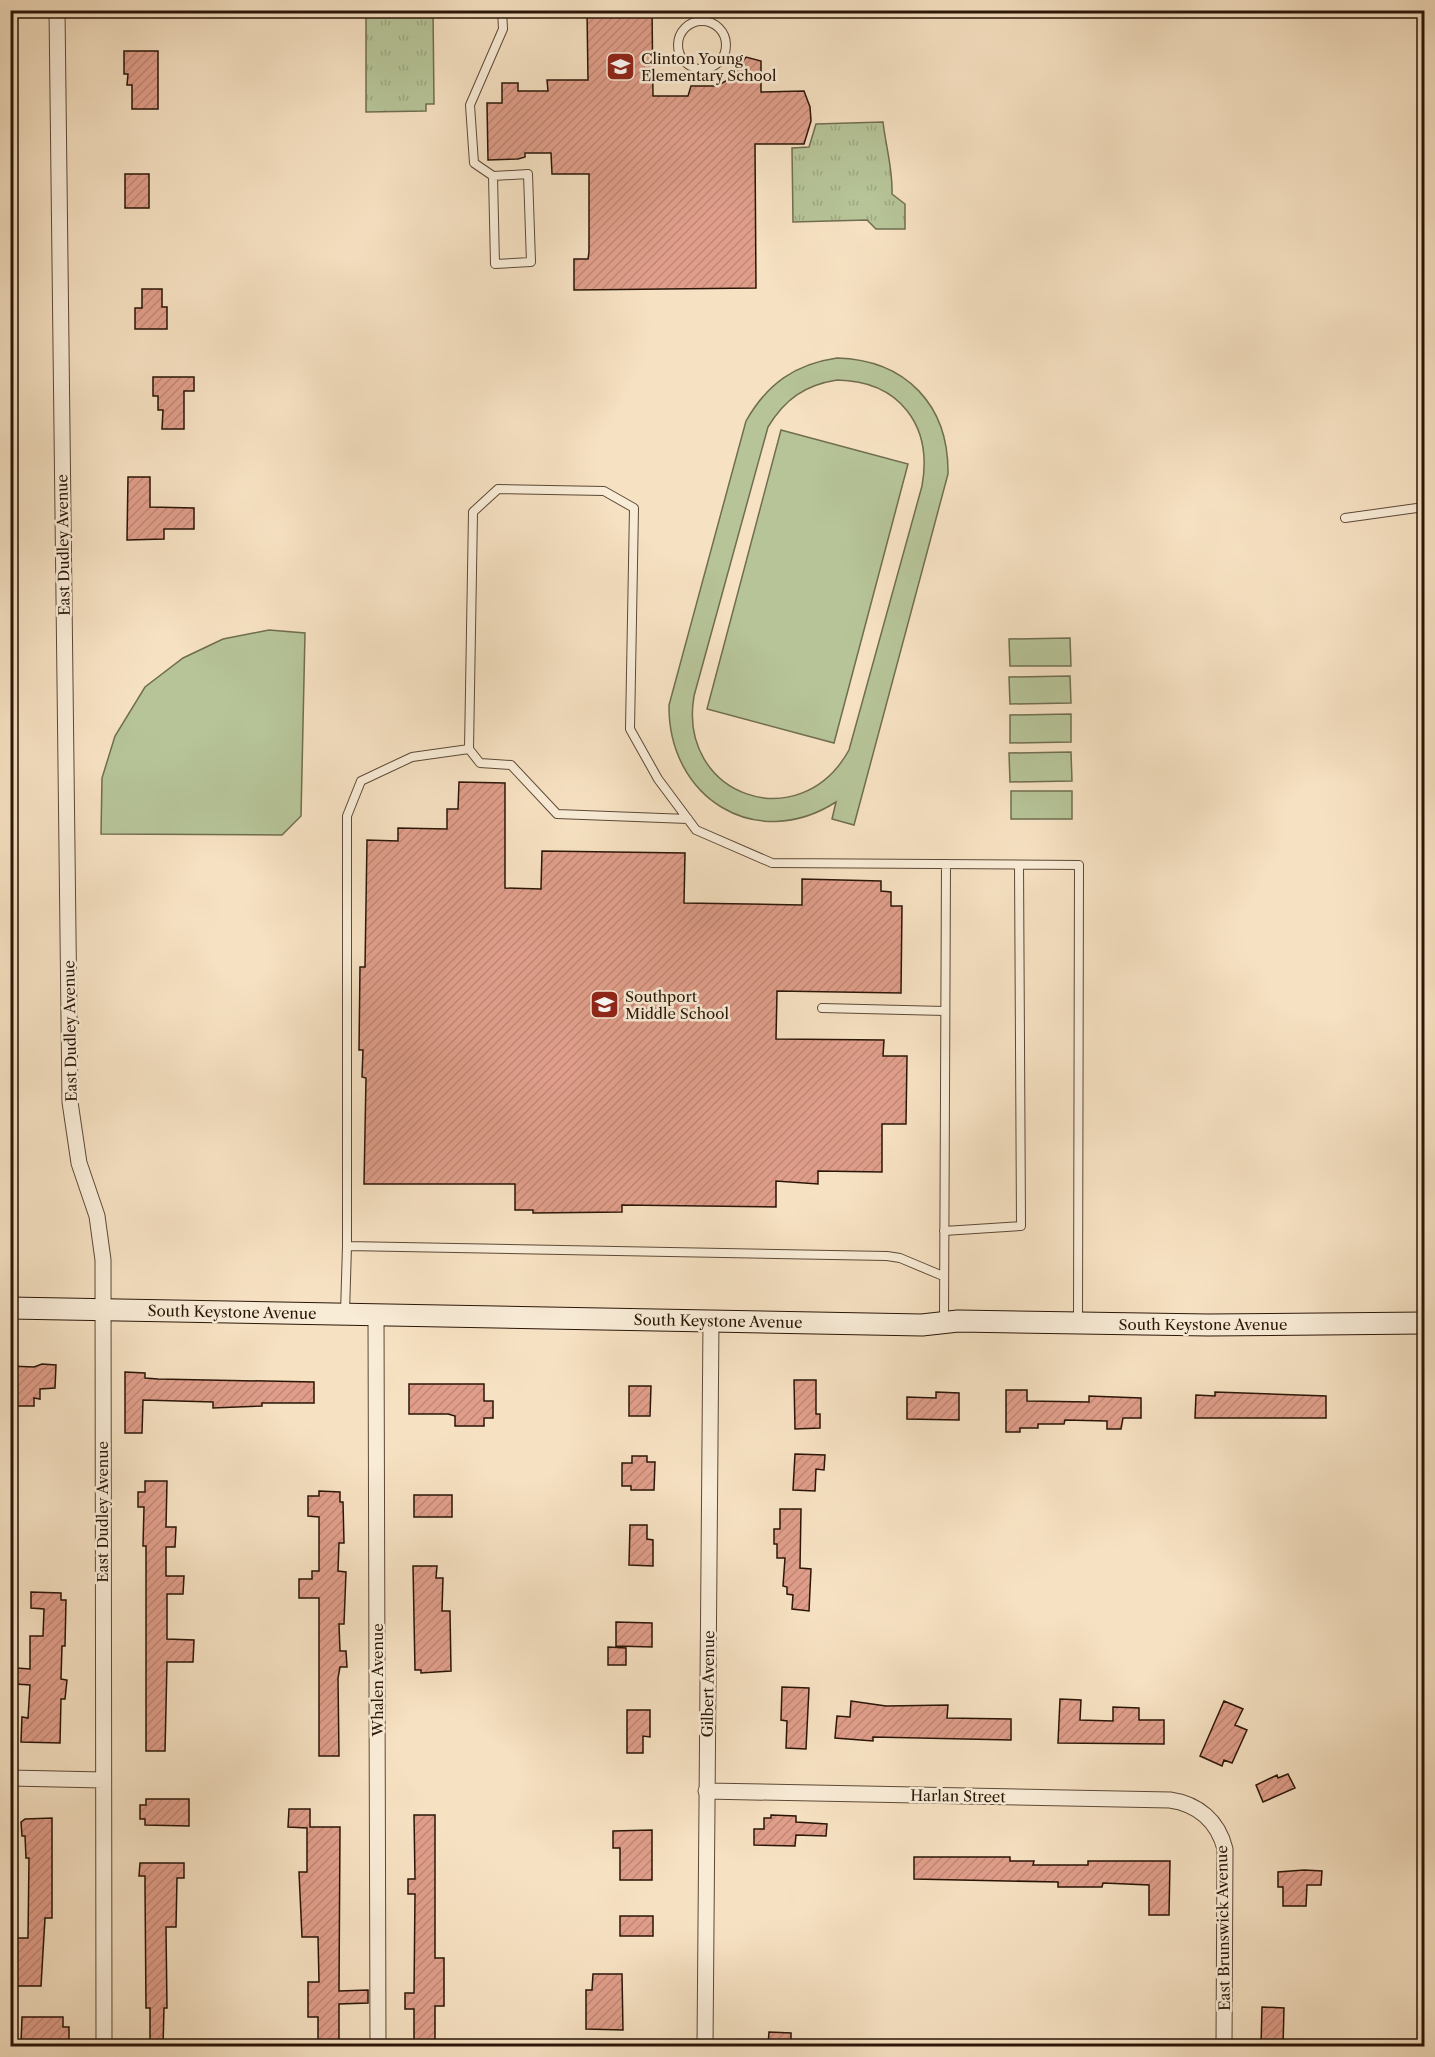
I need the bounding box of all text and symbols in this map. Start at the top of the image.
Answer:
place label: Clinton Young Elementary School [641,49,777,85]
school or university icon: Clinton Young Elementary School [604,51,636,83]
street label: East Dudley Avenue [52,474,74,616]
street label: East Dudley Avenue [59,960,81,1102]
place label: Southport Middle School [625,987,729,1023]
school or university icon: Southport Middle School [588,989,620,1021]
street label: South Keystone Avenue [147,1301,317,1323]
street label: South Keystone Avenue [633,1310,803,1332]
street label: South Keystone Avenue [1119,1315,1288,1334]
street label: East Dudley Avenue [93,1441,112,1583]
street label: Whalen Avenue [368,1623,387,1738]
street label: Gilbert Avenue [698,1630,718,1738]
street label: Harlan Street [910,1786,1006,1806]
street label: East Brunswick Avenue [1212,1845,1234,2011]

